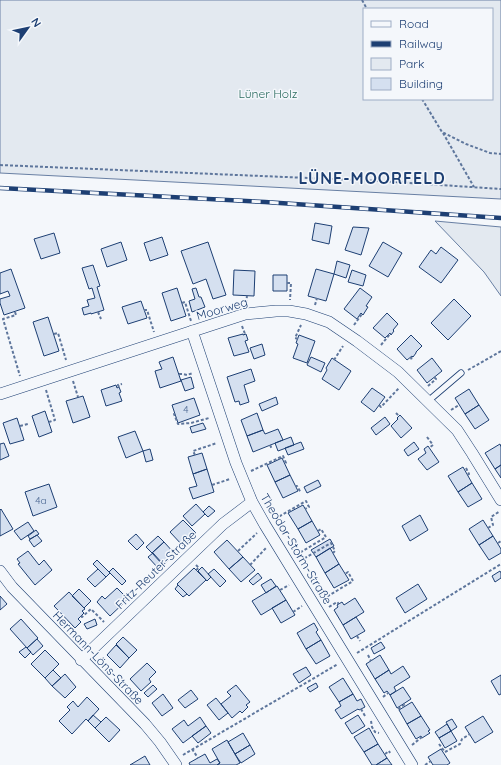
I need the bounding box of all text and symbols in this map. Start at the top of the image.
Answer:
north arrow [8,8,48,48]
legend [363,8,493,100]
text: N [28,15,44,30]
text: Road [399,16,429,31]
text: Railway [399,36,443,51]
text: Park [399,56,424,71]
text: Building [399,76,443,91]
park label: Lüner Holz [238,86,298,101]
district label: LÜNE-MOORFELD [298,168,446,188]
street label: Moorweg [194,294,249,323]
house number: 4 [183,403,189,416]
street label: Theodor-Storm-Straße [257,491,336,607]
house number: 4a [35,494,47,507]
street label: Fritz-Reuter-Straße [112,527,199,612]
street label: Hermann-Löns-Straße [50,608,147,708]

